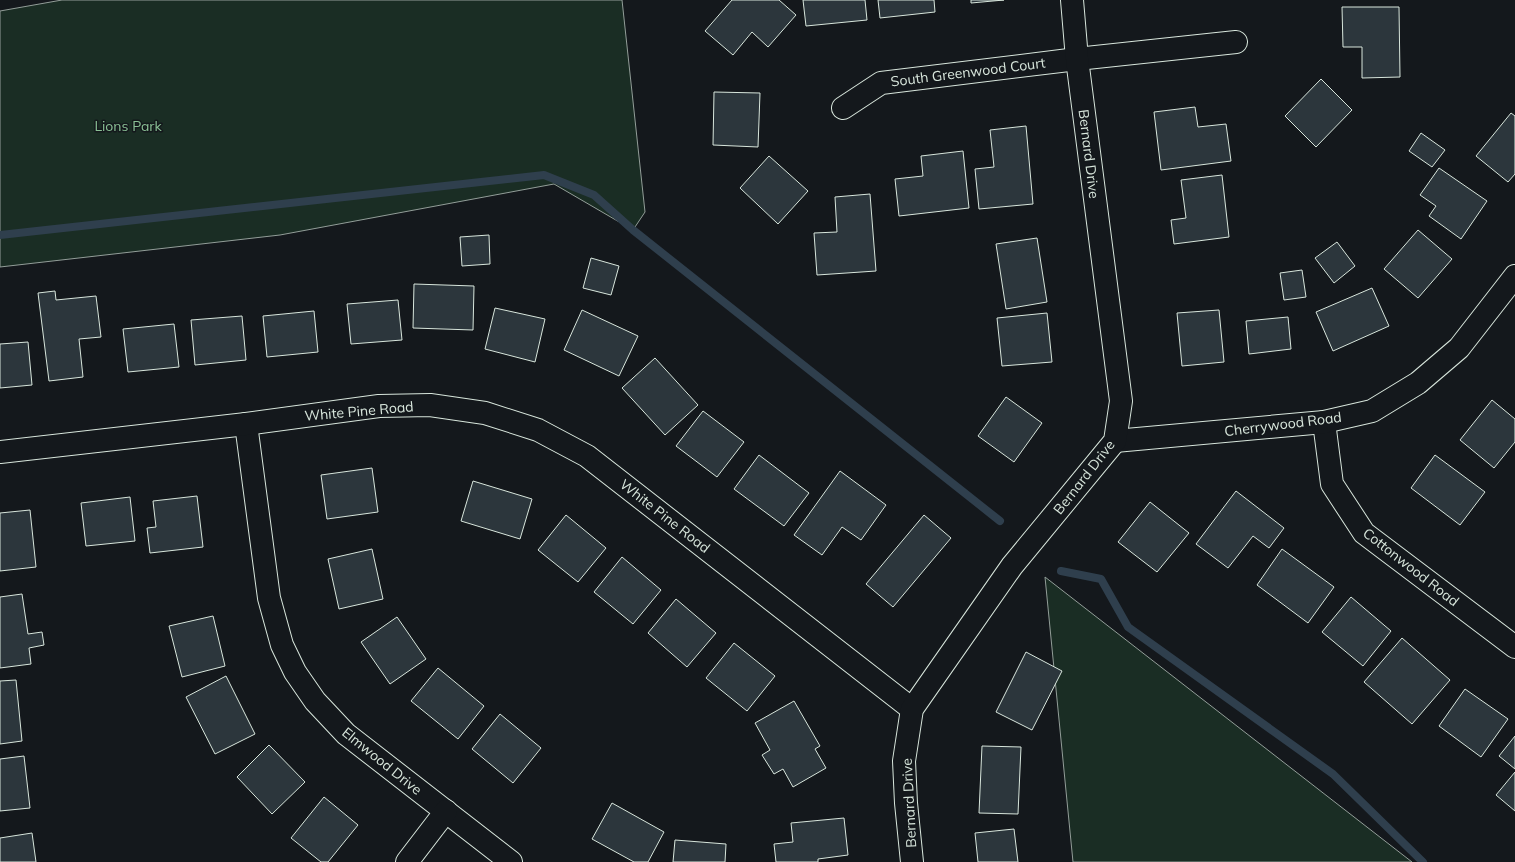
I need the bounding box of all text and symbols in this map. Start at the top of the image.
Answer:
street label: South Greenwood Court [890,54,1046,90]
street label: Bernard Drive [1075,108,1103,200]
park label: Lions Park [94,117,162,135]
street label: White Pine Road [304,397,414,425]
street label: Cherrywood Road [1223,408,1343,440]
street label: Bernard Drive [1049,436,1119,518]
street label: White Pine Road [616,475,714,557]
street label: Cottonwood Road [1359,524,1463,610]
street label: Elmwood Drive [338,723,426,799]
street label: Bernard Drive [898,758,920,848]

